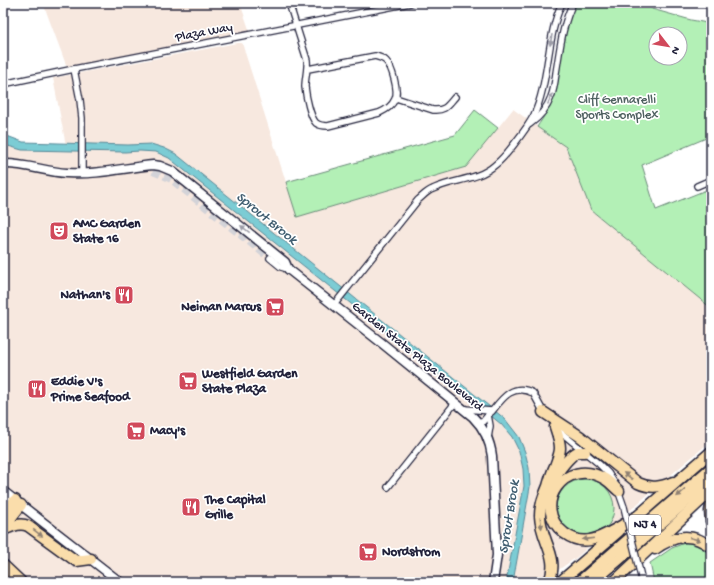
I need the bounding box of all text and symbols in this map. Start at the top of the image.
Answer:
street label: Plaza Way [173,20,234,46]
north arrow [648,26,688,66]
one-way arrow [548,34,554,46]
text: N [668,44,682,56]
one-way arrow [547,93,553,104]
park label: Cliff Gennarelli Sports Complex [576,93,659,123]
water label: Sprout Brook [232,189,302,250]
place label: AMC Garden State 16 [72,217,141,247]
theatre icon: AMC Garden State 16 [48,220,70,242]
one-way arrow [239,225,250,234]
restaurant icon: Nathan's [113,284,135,306]
place label: Nathan's [61,288,111,303]
supermarket icon: Neiman Marcus [264,296,286,318]
street label: Garden State Plaza Boulevard [348,299,487,416]
place label: Neiman Marcus [181,300,262,315]
place label: Westfield Garden State Plaza [201,366,298,397]
supermarket icon: Westfield Garden State Plaza [177,370,199,392]
place label: Eddie V's Prime Seafood [50,375,131,405]
restaurant icon: Eddie V's Prime Seafood [26,378,48,400]
supermarket icon: Macy's [125,420,147,442]
place label: Macy's [150,424,186,439]
one-way arrow [623,471,634,480]
water label: Sprout Brook [496,477,524,555]
one-way arrow [676,489,687,498]
place label: The Capital Grille [204,493,266,523]
restaurant icon: The Capital Grille [180,496,202,518]
road number: NJ 4 [629,515,661,535]
one-way arrow [538,517,544,530]
one-way arrow [33,529,43,537]
one-way arrow [582,536,594,542]
one-way arrow [689,536,701,542]
supermarket icon: Nordstrom [357,541,379,563]
place label: Nordstrom [382,545,441,560]

